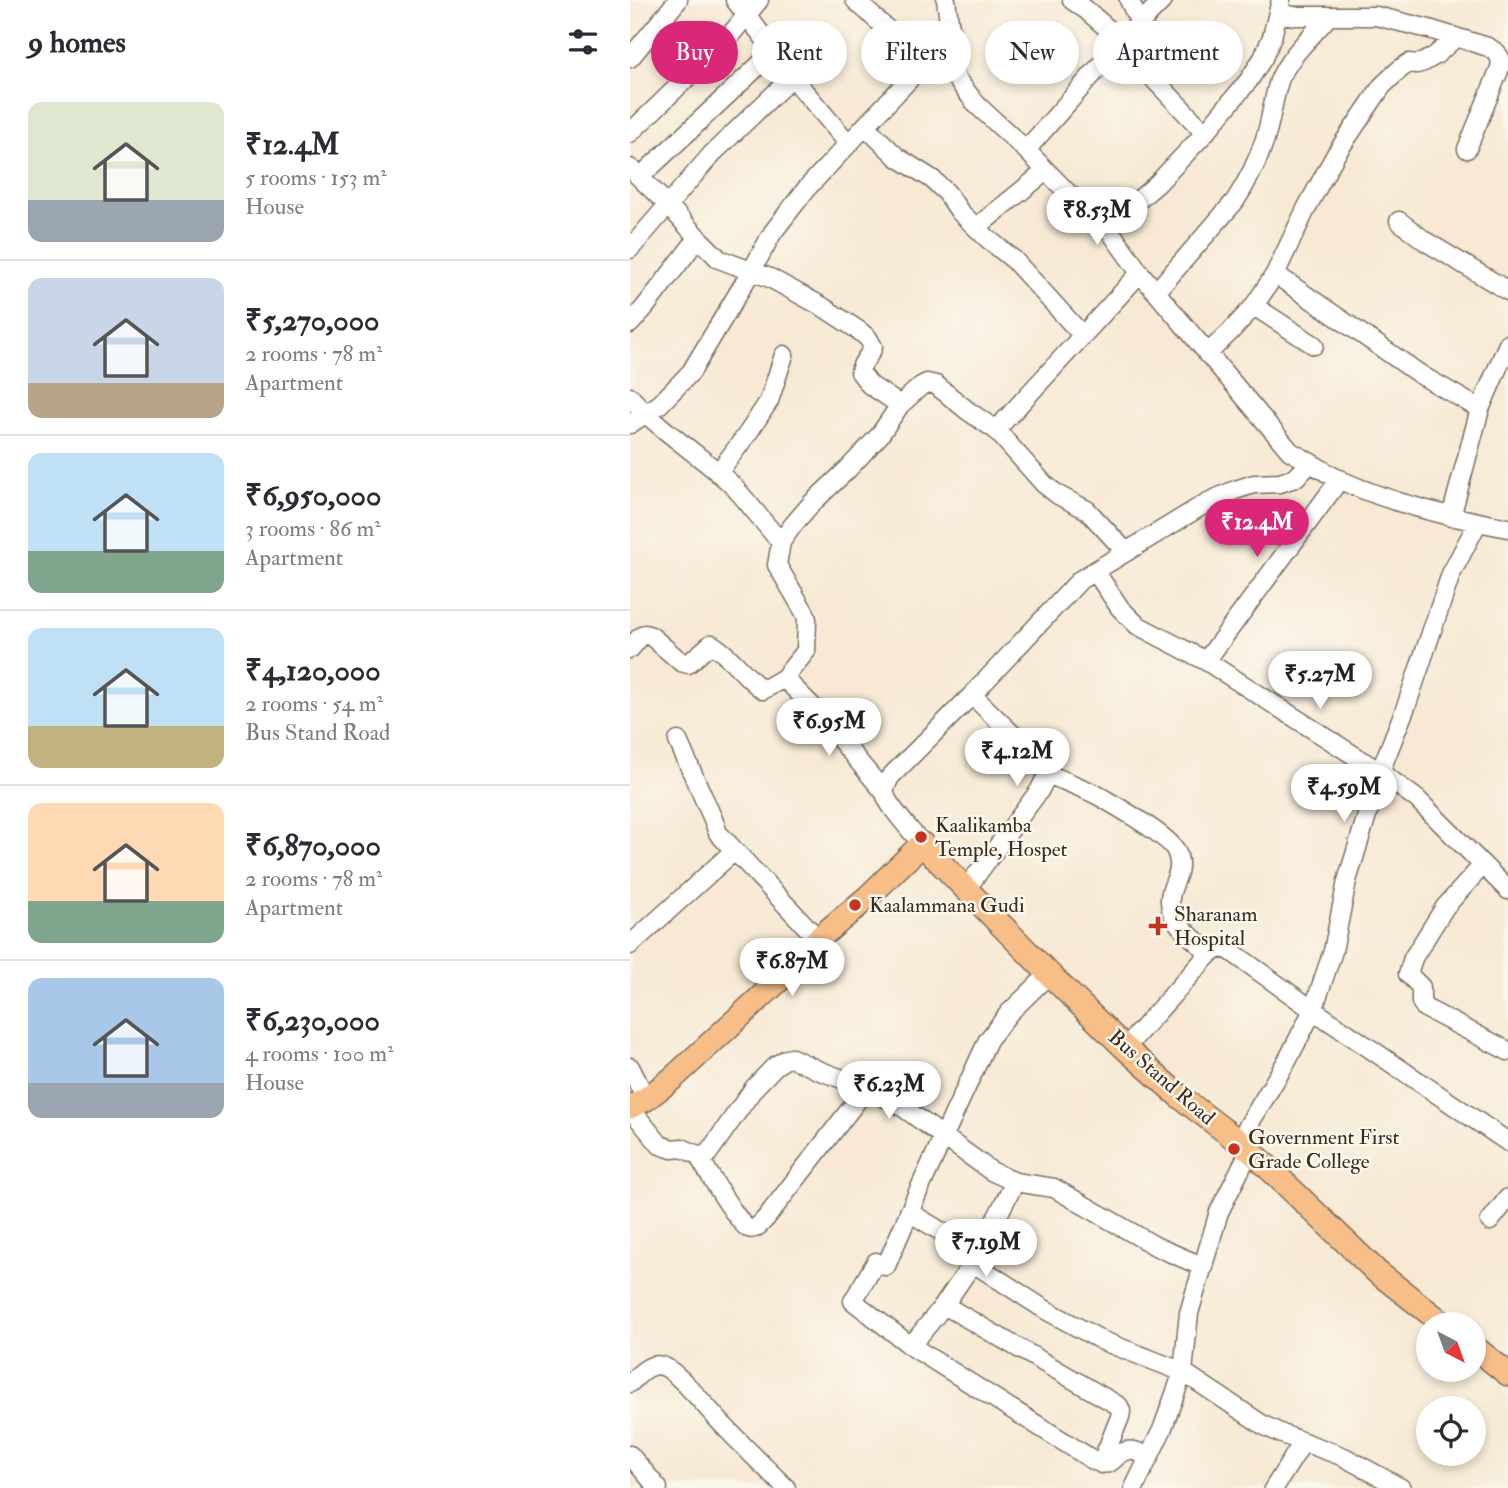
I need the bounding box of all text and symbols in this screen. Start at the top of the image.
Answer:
chip: Buy [651,21,738,84]
chip: Rent [752,21,847,84]
chip: Filters [861,21,971,84]
chip: New [985,21,1079,84]
chip: Apartment [1093,21,1243,84]
icon: filters [564,23,602,61]
text: 9 homes [28,24,126,61]
text: ₹12.4M [245,126,340,163]
icon: home [84,130,168,214]
text: 5 rooms · 153 m² [245,163,387,192]
pin: ₹8.53M [1040,188,1154,247]
text: House [245,192,304,221]
text: ₹8.53M [1062,195,1132,224]
text: ₹5,270,000 [245,302,379,339]
icon: home [84,306,168,390]
text: 2 rooms · 78 m² [245,339,383,368]
text: Apartment [245,368,343,397]
text: ₹6,950,000 [245,477,381,514]
icon: home [84,481,168,565]
pin: ₹12.4M [1200,500,1314,559]
text: ₹12.4M [1221,507,1293,536]
text: 3 rooms · 86 m² [245,514,381,543]
text: Apartment [245,543,343,572]
text: ₹4,120,000 [245,652,381,689]
pin: ₹5.27M [1263,652,1377,711]
icon: home [84,656,168,740]
text: ₹5.27M [1284,659,1356,688]
text: 2 rooms · 54 m² [245,689,383,718]
pin: ₹6.95M [772,698,886,758]
text: ₹6.95M [792,706,866,735]
text: Bus Stand Road [245,718,390,747]
pin: ₹4.12M [960,728,1074,788]
text: ₹4.12M [981,736,1053,765]
pin: ₹4.59M [1287,764,1401,824]
text: ₹4.59M [1307,772,1381,801]
place label: Kaalikamba Temple, Hospet [935,812,1068,863]
text: ₹6,870,000 [245,827,381,864]
marker: Kaalikamba Temple, Hospet [913,829,929,845]
icon: home [84,831,168,915]
text: 2 rooms · 78 m² [245,864,383,893]
place label: Kaalammana Gudi [869,892,1025,919]
text: Apartment [245,893,343,922]
marker: Kaalammana Gudi [847,897,863,913]
place label: Sharanam Hospital [1174,901,1258,952]
marker: Sharanam Hospital [1148,916,1168,936]
pin: ₹6.87M [735,939,849,998]
text: ₹6.87M [756,946,828,975]
text: ₹6,230,000 [245,1002,380,1039]
icon: home [84,1006,168,1090]
street label: Bus Stand Road [1103,1024,1221,1132]
text: 4 rooms · 100 m² [245,1039,394,1068]
pin: ₹6.23M [832,1062,946,1121]
text: House [245,1068,304,1097]
text: ₹6.23M [853,1069,925,1098]
place label: Government First Grade College [1248,1124,1399,1175]
marker: Government First Grade College [1226,1141,1242,1157]
pin: ₹7.19M [929,1220,1043,1279]
text: ₹7.19M [951,1227,1021,1256]
north arrow [1416,1312,1486,1382]
map controls [1416,1312,1486,1466]
button: locate [1416,1396,1486,1466]

